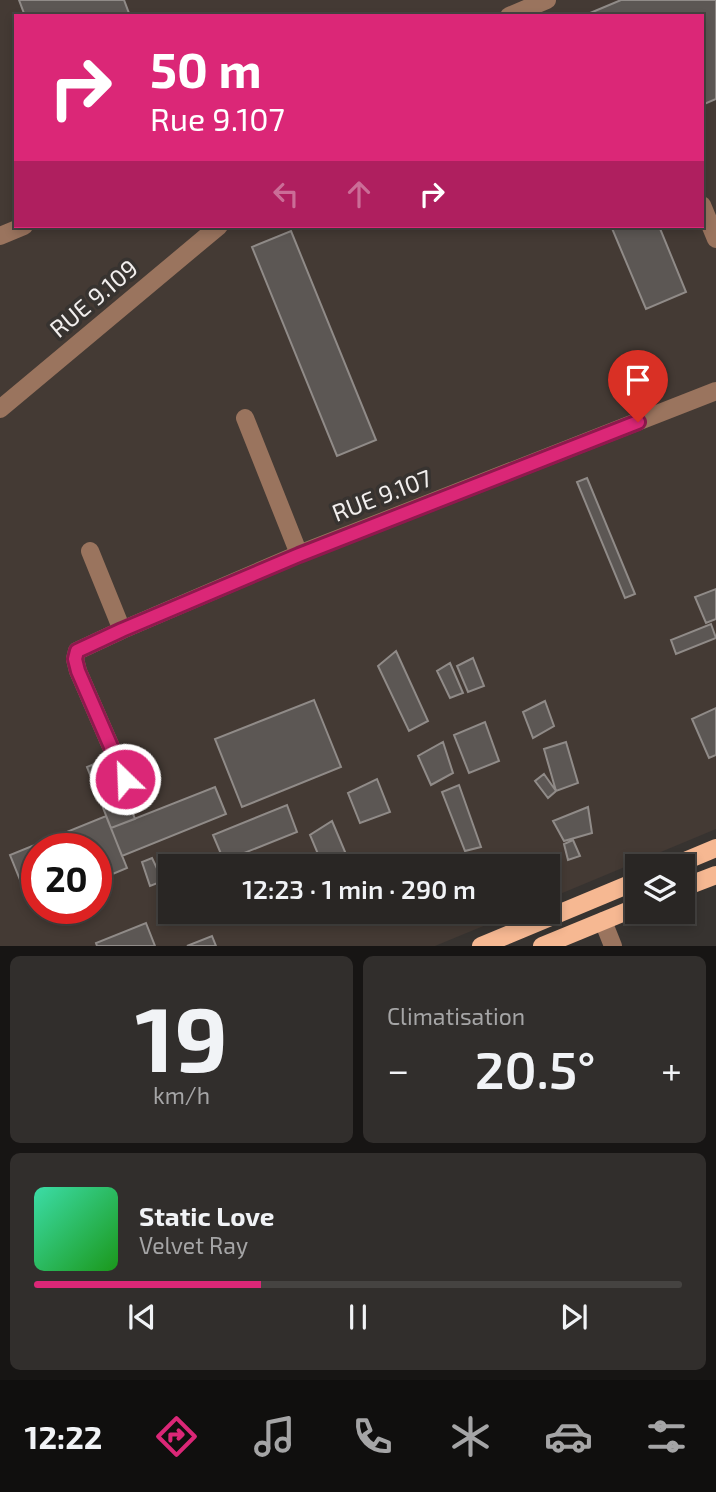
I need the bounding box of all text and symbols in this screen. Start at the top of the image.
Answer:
text: 50 m [150,39,262,98]
icon: right [35,42,126,133]
text: Rue 9.107 [150,99,285,137]
icon: left [267,175,305,213]
icon: ahead [340,175,378,213]
icon: right [413,175,451,213]
street label: RUE 9.109 [43,253,143,343]
pin [608,350,668,422]
icon: arrive [619,361,657,399]
street label: RUE 9.107 [328,462,435,527]
position arrow [88,742,162,816]
speed limit sign: 20 [21,833,112,924]
map controls [625,854,695,924]
button: layers [625,854,695,924]
text: 12:23 · 1 min · 290 m [242,873,476,904]
text: 19 [135,981,228,1090]
text: Climatisation [387,1002,525,1030]
text: 20.5° [475,1037,596,1099]
text: − [387,1046,409,1092]
text: + [661,1046,682,1092]
text: km/h [153,1081,210,1109]
text: Static Love [139,1200,275,1231]
text: Velvet Ray [139,1231,248,1259]
icon: previous [123,1298,161,1336]
icon: pause [339,1298,377,1336]
icon: next [555,1298,593,1336]
icon: directions [152,1412,201,1461]
icon: music [250,1412,299,1461]
icon: phone [348,1412,397,1461]
icon: climate [446,1412,495,1461]
icon: car [544,1412,593,1461]
icon: filters [642,1412,691,1461]
text: 12:22 [25,1417,102,1455]

